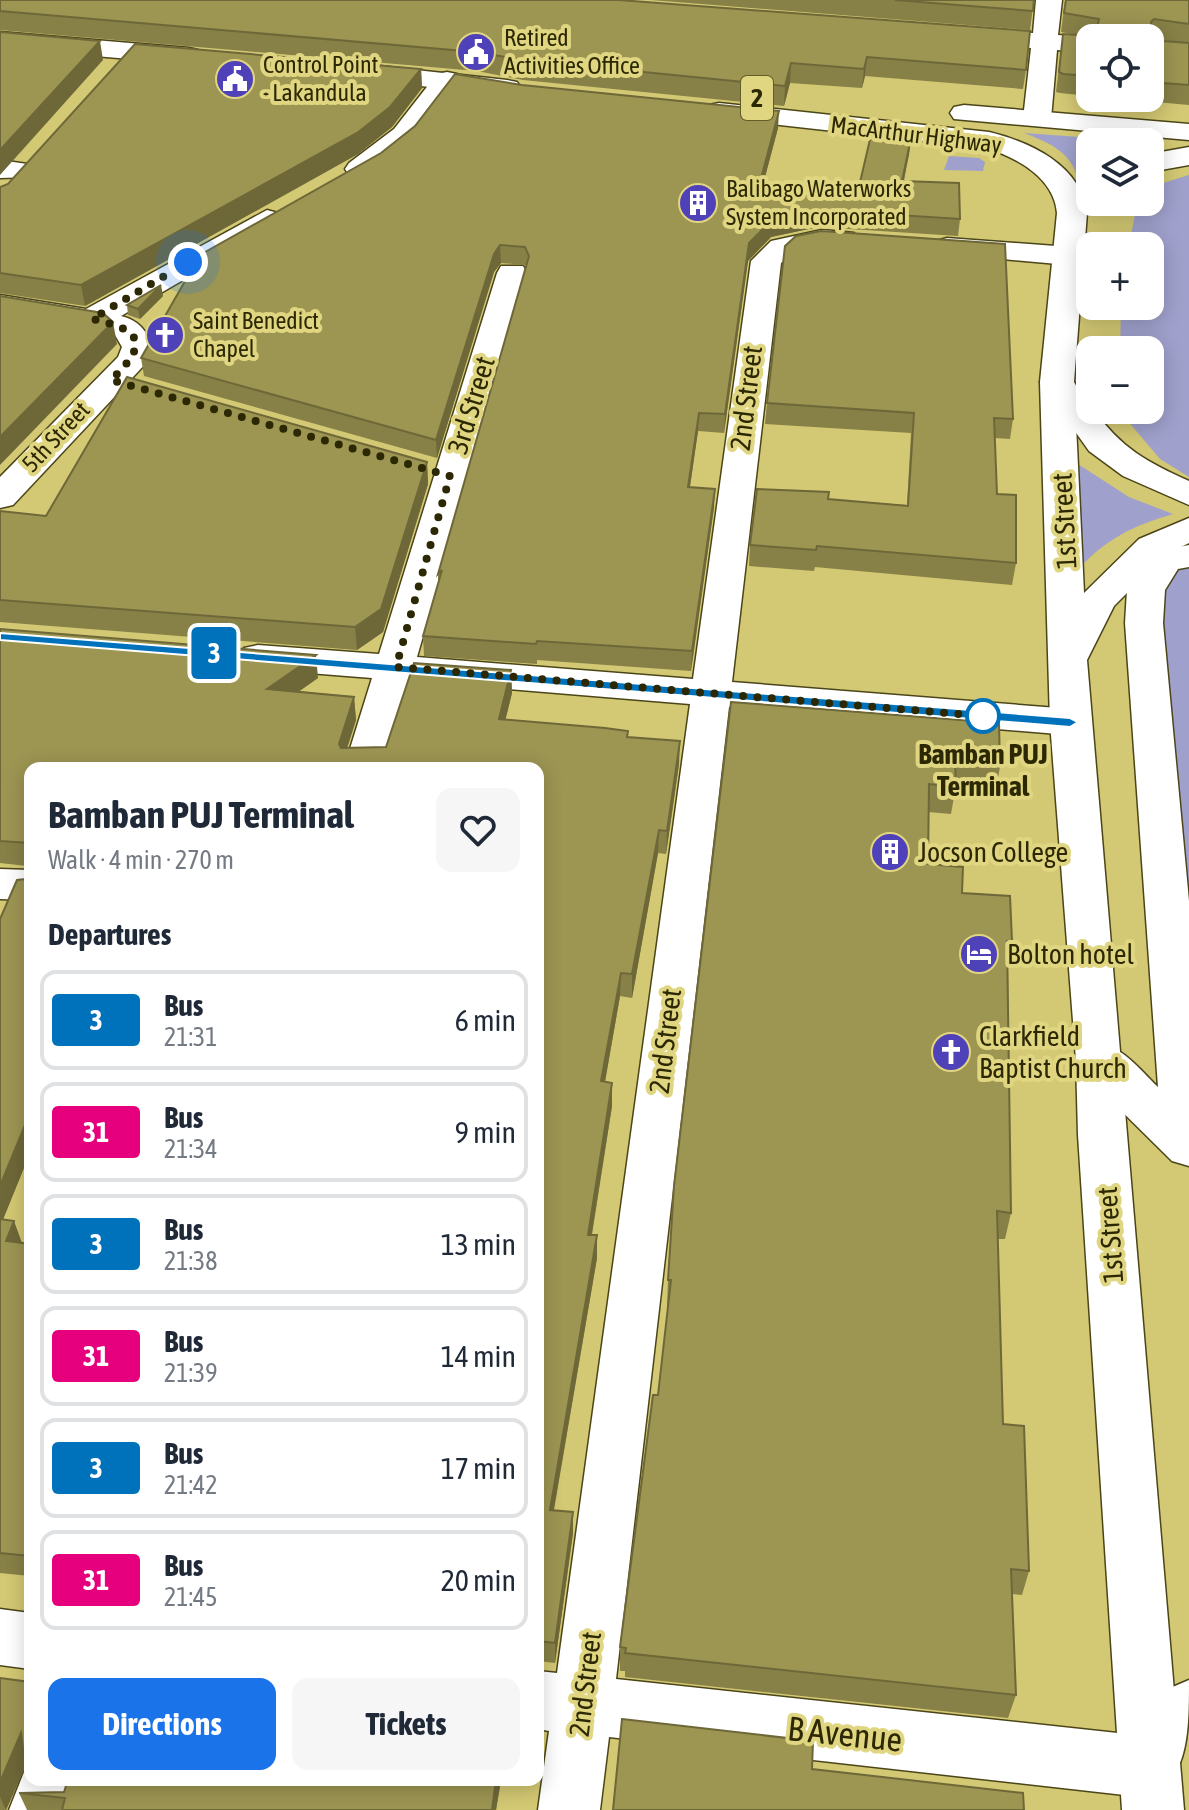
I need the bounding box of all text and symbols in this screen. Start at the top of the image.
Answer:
place label: Retired Activities Office [504,24,640,79]
map controls [1076,24,1164,424]
button: locate [1076,24,1164,112]
public building icon: Retired Activities Office [455,31,497,73]
place label: Control Point - Lakandula [263,51,379,106]
public building icon: Control Point - Lakandula [214,58,256,100]
road number: 2 [741,76,773,120]
street label: MacArthur Highway [829,111,1003,158]
button: layers [1076,128,1164,216]
place label: Balibago Waterworks System Incorporated [726,175,911,230]
building icon: Balibago Waterworks System Incorporated [677,182,719,224]
button: + [1076,232,1164,320]
your location [168,242,208,282]
place label: Saint Benedict Chapel [193,307,319,362]
church icon: Saint Benedict Chapel [144,314,186,356]
button: − [1076,336,1164,424]
street label: 2nd Street [724,344,768,452]
street label: 3rd Street [441,353,501,457]
street label: 5th Street [17,396,95,477]
street label: 1st Street [1045,472,1083,570]
line badge: 3 [188,627,240,679]
text: 3 [207,637,221,669]
marker: Bamban PUJ Terminal [966,699,1000,733]
place label: Bamban PUJ Terminal [918,738,1048,802]
button: heart [436,788,520,872]
text: Bamban PUJ Terminal [48,793,354,836]
building icon: Jocson College [869,831,911,873]
place label: Jocson College [918,836,1068,868]
text: Walk · 4 min · 270 m [48,845,234,875]
text: Departures [48,917,171,951]
hotel icon: Bolton hotel [958,933,1000,975]
place label: Bolton hotel [1007,938,1134,970]
street label: 2nd Street [643,987,687,1095]
text: Bus [164,988,203,1022]
text: 6 min [455,1003,516,1037]
text: 3 [89,1004,103,1036]
place label: Clarkfield Baptist Church [979,1020,1127,1084]
text: 21:31 [164,1022,218,1052]
church icon: Clarkfield Baptist Church [930,1031,972,1073]
text: Bus [164,1100,203,1134]
text: 9 min [455,1115,516,1149]
text: 31 [83,1116,109,1148]
text: 21:34 [164,1134,218,1164]
street label: 1st Street [1091,1186,1129,1284]
text: Bus [164,1212,203,1246]
text: 13 min [441,1227,516,1261]
text: 3 [89,1228,103,1260]
text: 21:38 [164,1246,218,1276]
text: Bus [164,1324,203,1358]
text: 14 min [441,1339,516,1373]
text: 31 [83,1340,109,1372]
text: 21:39 [164,1358,218,1388]
text: Bus [164,1436,203,1470]
text: 17 min [441,1451,516,1485]
text: 3 [89,1452,103,1484]
text: 21:42 [164,1470,218,1500]
text: Bus [164,1548,203,1582]
text: 20 min [441,1563,516,1597]
text: 31 [83,1564,109,1596]
text: 21:45 [164,1582,218,1612]
street label: 2nd Street [563,1630,607,1738]
button: Directions [48,1678,276,1770]
button: Tickets [292,1678,520,1770]
street label: B Avenue [786,1708,904,1759]

